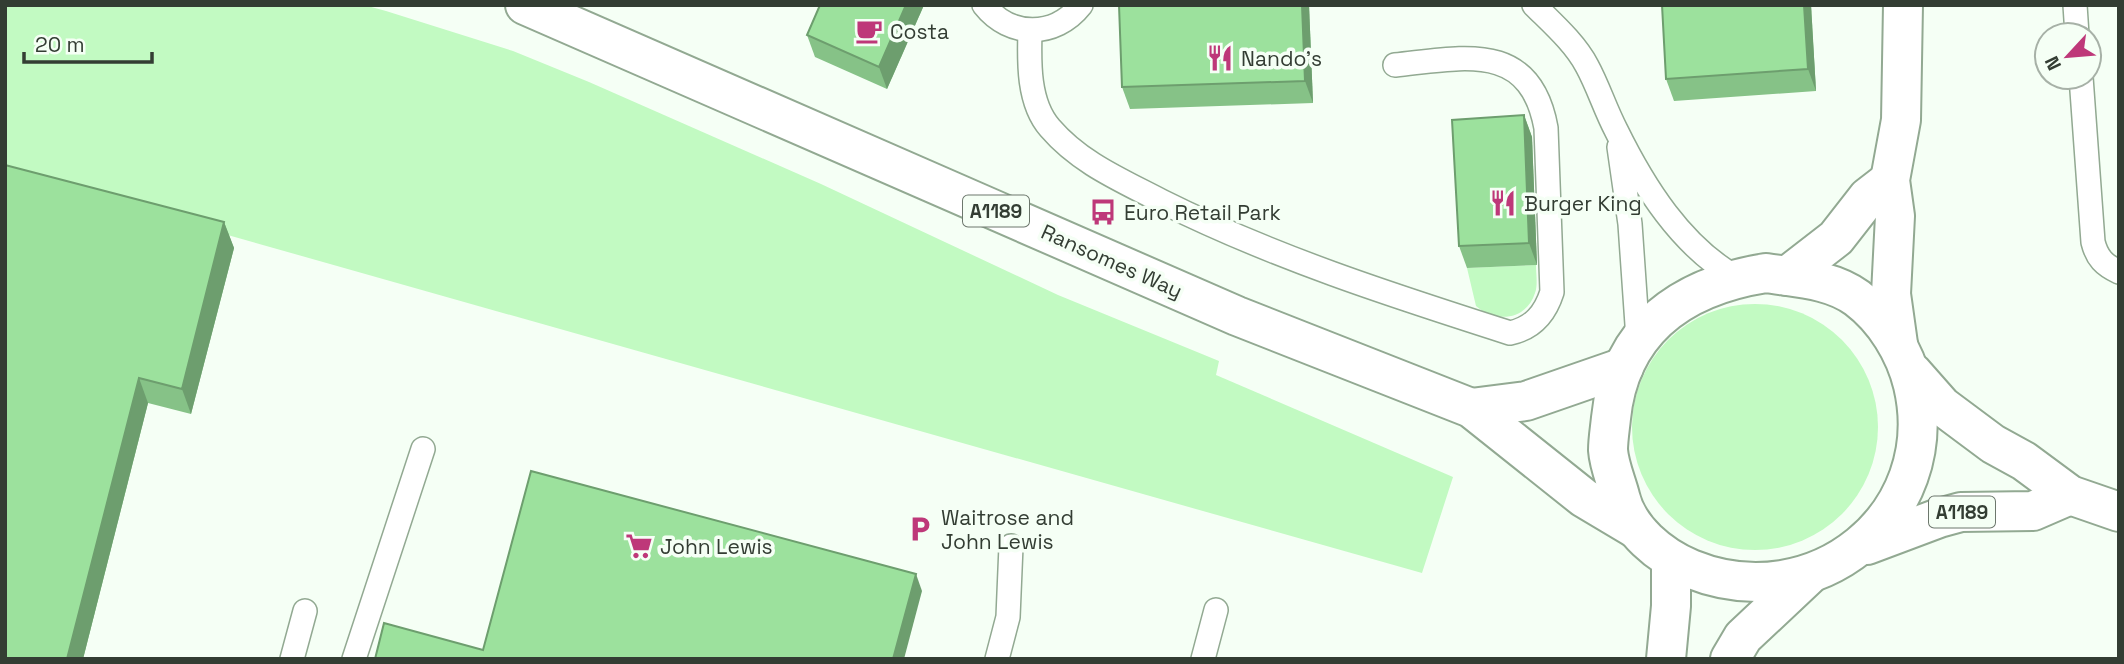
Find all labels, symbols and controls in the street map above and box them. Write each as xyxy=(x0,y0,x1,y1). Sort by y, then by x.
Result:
cafe icon: Costa xyxy=(854,16,884,46)
place label: Costa xyxy=(890,18,949,45)
scale bar xyxy=(24,21,152,65)
north arrow xyxy=(2033,21,2103,91)
text: 20 m xyxy=(35,31,85,58)
restaurant icon: Nando's xyxy=(1205,43,1235,73)
place label: Nando's xyxy=(1241,45,1322,72)
text: N xyxy=(2039,52,2067,74)
restaurant icon: Burger King xyxy=(1488,188,1518,218)
place label: Burger King xyxy=(1524,190,1642,217)
road number: A1189 xyxy=(963,196,1029,226)
bus stop icon: Euro Retail Park xyxy=(1088,197,1118,227)
place label: Euro Retail Park xyxy=(1124,199,1281,226)
street label: Ransomes Way xyxy=(1037,218,1187,304)
road number: A1189 xyxy=(1929,496,1995,527)
place label: Waitrose and John Lewis xyxy=(941,504,1074,555)
parking icon: Waitrose and John Lewis xyxy=(905,514,935,544)
supermarket icon: John Lewis xyxy=(624,531,654,561)
place label: John Lewis xyxy=(660,533,773,560)

